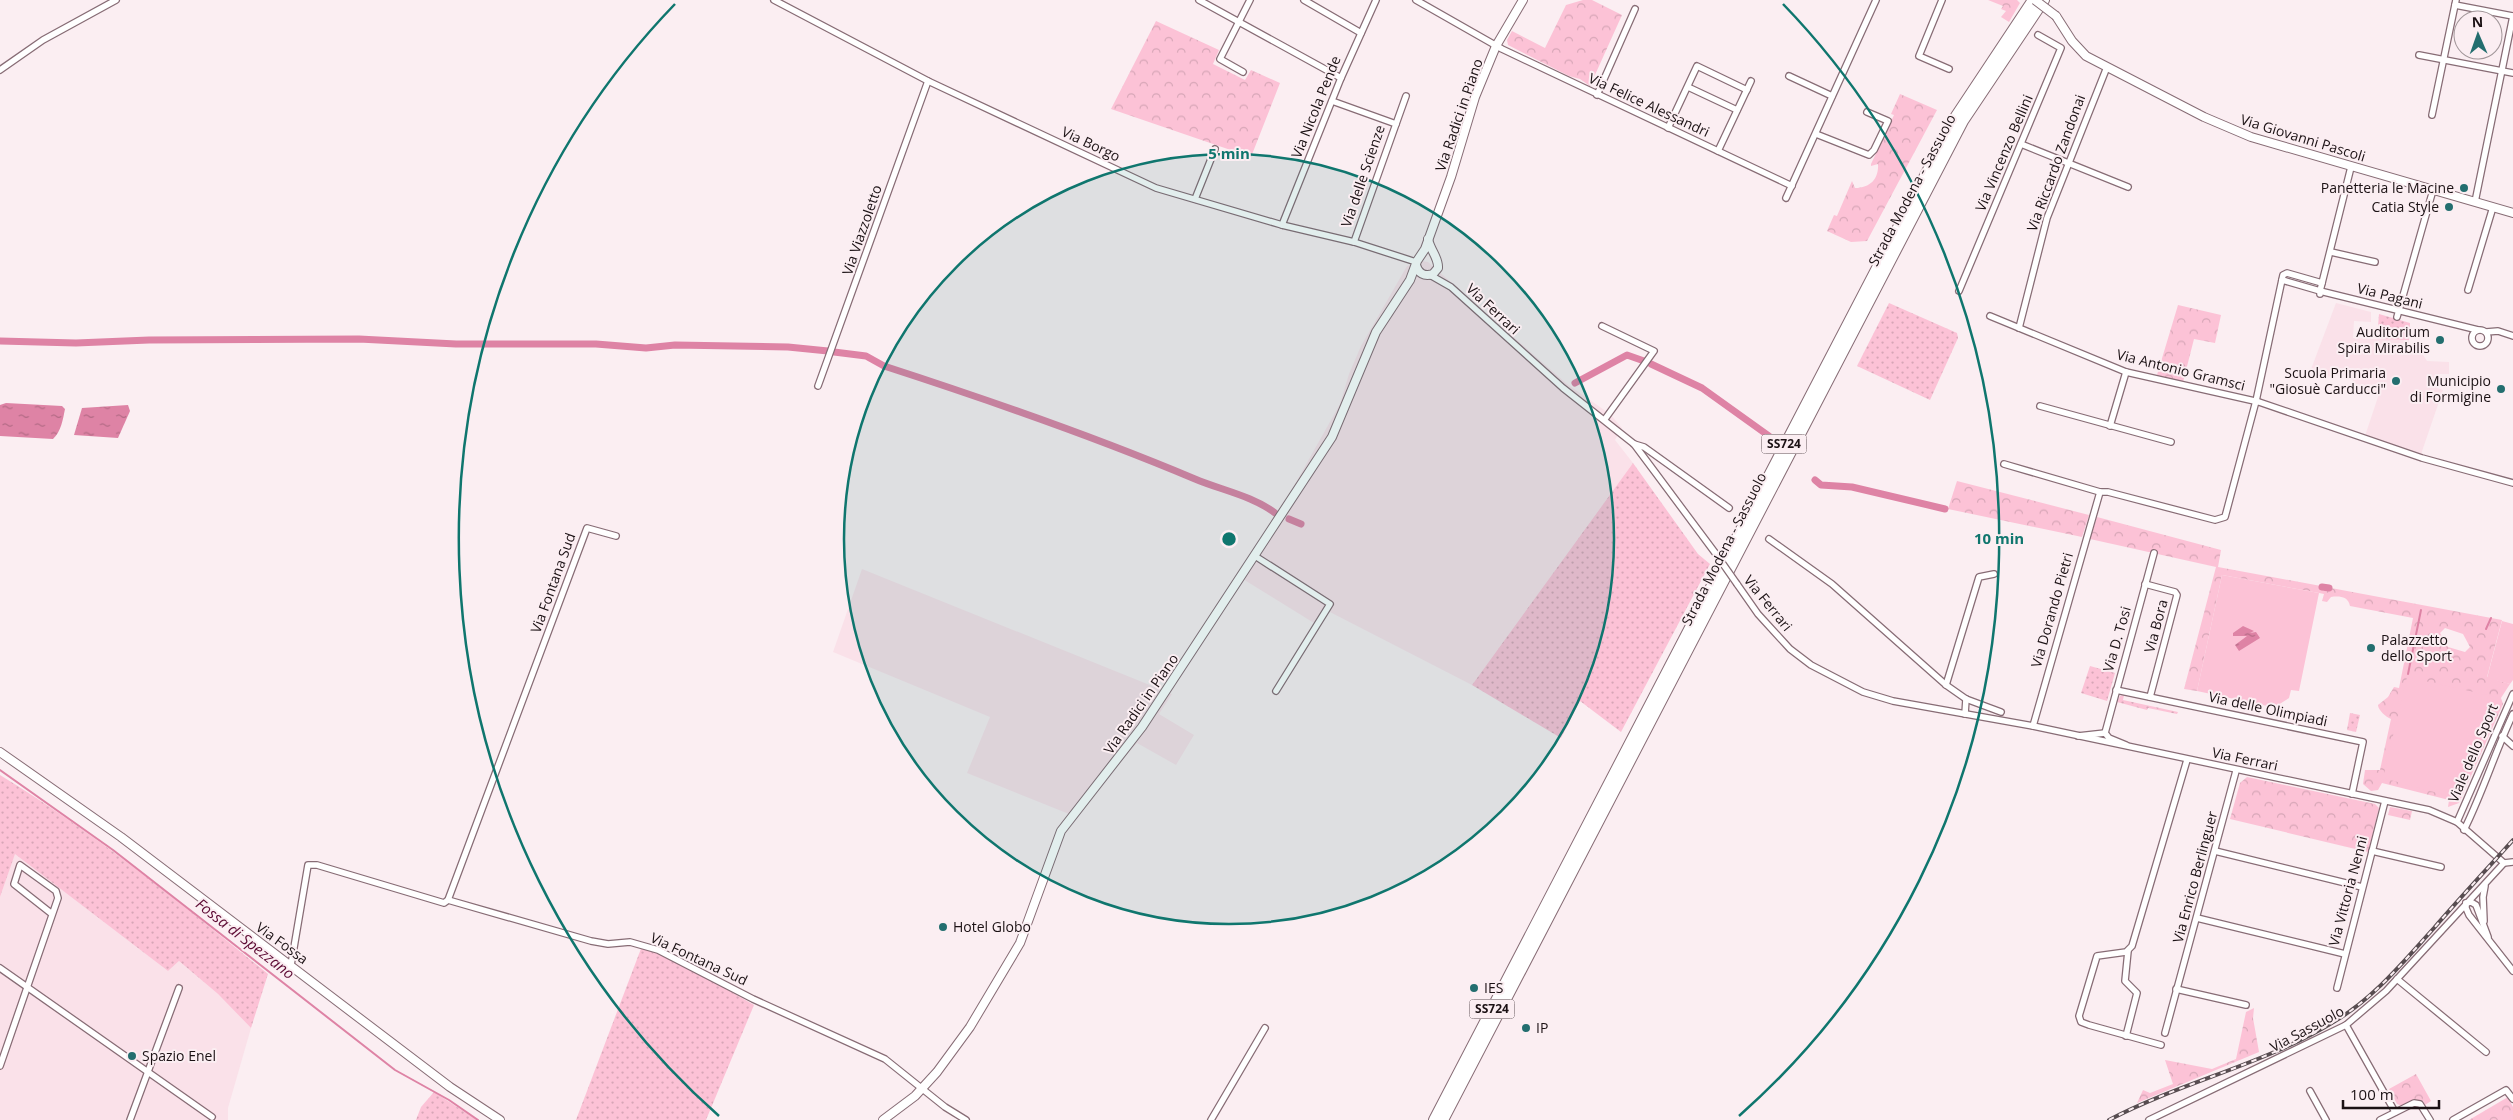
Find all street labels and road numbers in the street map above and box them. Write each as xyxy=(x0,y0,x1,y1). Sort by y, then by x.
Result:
street label: Via Nicola Pende xyxy=(1286,53,1345,161)
street label: Via Radici in Piano xyxy=(1430,56,1487,174)
street label: Via Felice Alessandri xyxy=(1586,68,1713,141)
street label: Via Vincenzo Bellini xyxy=(1970,91,2037,214)
street label: Via Riccardo Zandonai xyxy=(2022,92,2089,234)
street label: Via Giovanni Pascoli xyxy=(2238,109,2368,166)
street label: Strada Modena - Sassuolo xyxy=(1863,110,1960,269)
street label: Via Borgo xyxy=(1059,122,1124,165)
street label: Via delle Scienze xyxy=(1336,122,1389,230)
street label: Via Viazzoletto xyxy=(837,182,886,278)
street label: Via Pagani xyxy=(2355,278,2425,313)
street label: Via Ferrari xyxy=(1462,279,1524,338)
street label: Via Antonio Gramsci xyxy=(2115,344,2247,395)
road number: SS724 xyxy=(1762,434,1806,454)
street label: Strada Modena - Sassuolo xyxy=(1677,469,1770,629)
street label: Via Fontana Sud xyxy=(526,530,579,635)
street label: Via Dorando Pietri xyxy=(2026,550,2077,670)
street label: Via Ferrari xyxy=(1740,571,1797,635)
street label: Via Bora xyxy=(2139,597,2172,655)
street label: Via D. Tosi xyxy=(2098,604,2135,674)
street label: Via Radici in Piano xyxy=(1099,650,1182,758)
street label: Via delle Olimpiadi xyxy=(2207,687,2329,730)
street label: Viale dello Sport xyxy=(2443,700,2502,805)
street label: Via Ferrari xyxy=(2210,742,2280,775)
street label: Via Enrico Berlinguer xyxy=(2168,809,2221,945)
street label: Via Vittoria Nenni xyxy=(2324,834,2371,948)
street label: Via Fossa xyxy=(252,917,312,968)
street label: Via Fontana Sud xyxy=(648,928,751,989)
road number: SS724 xyxy=(1470,1000,1514,1019)
street label: Via Sassuolo xyxy=(2267,1001,2347,1056)

